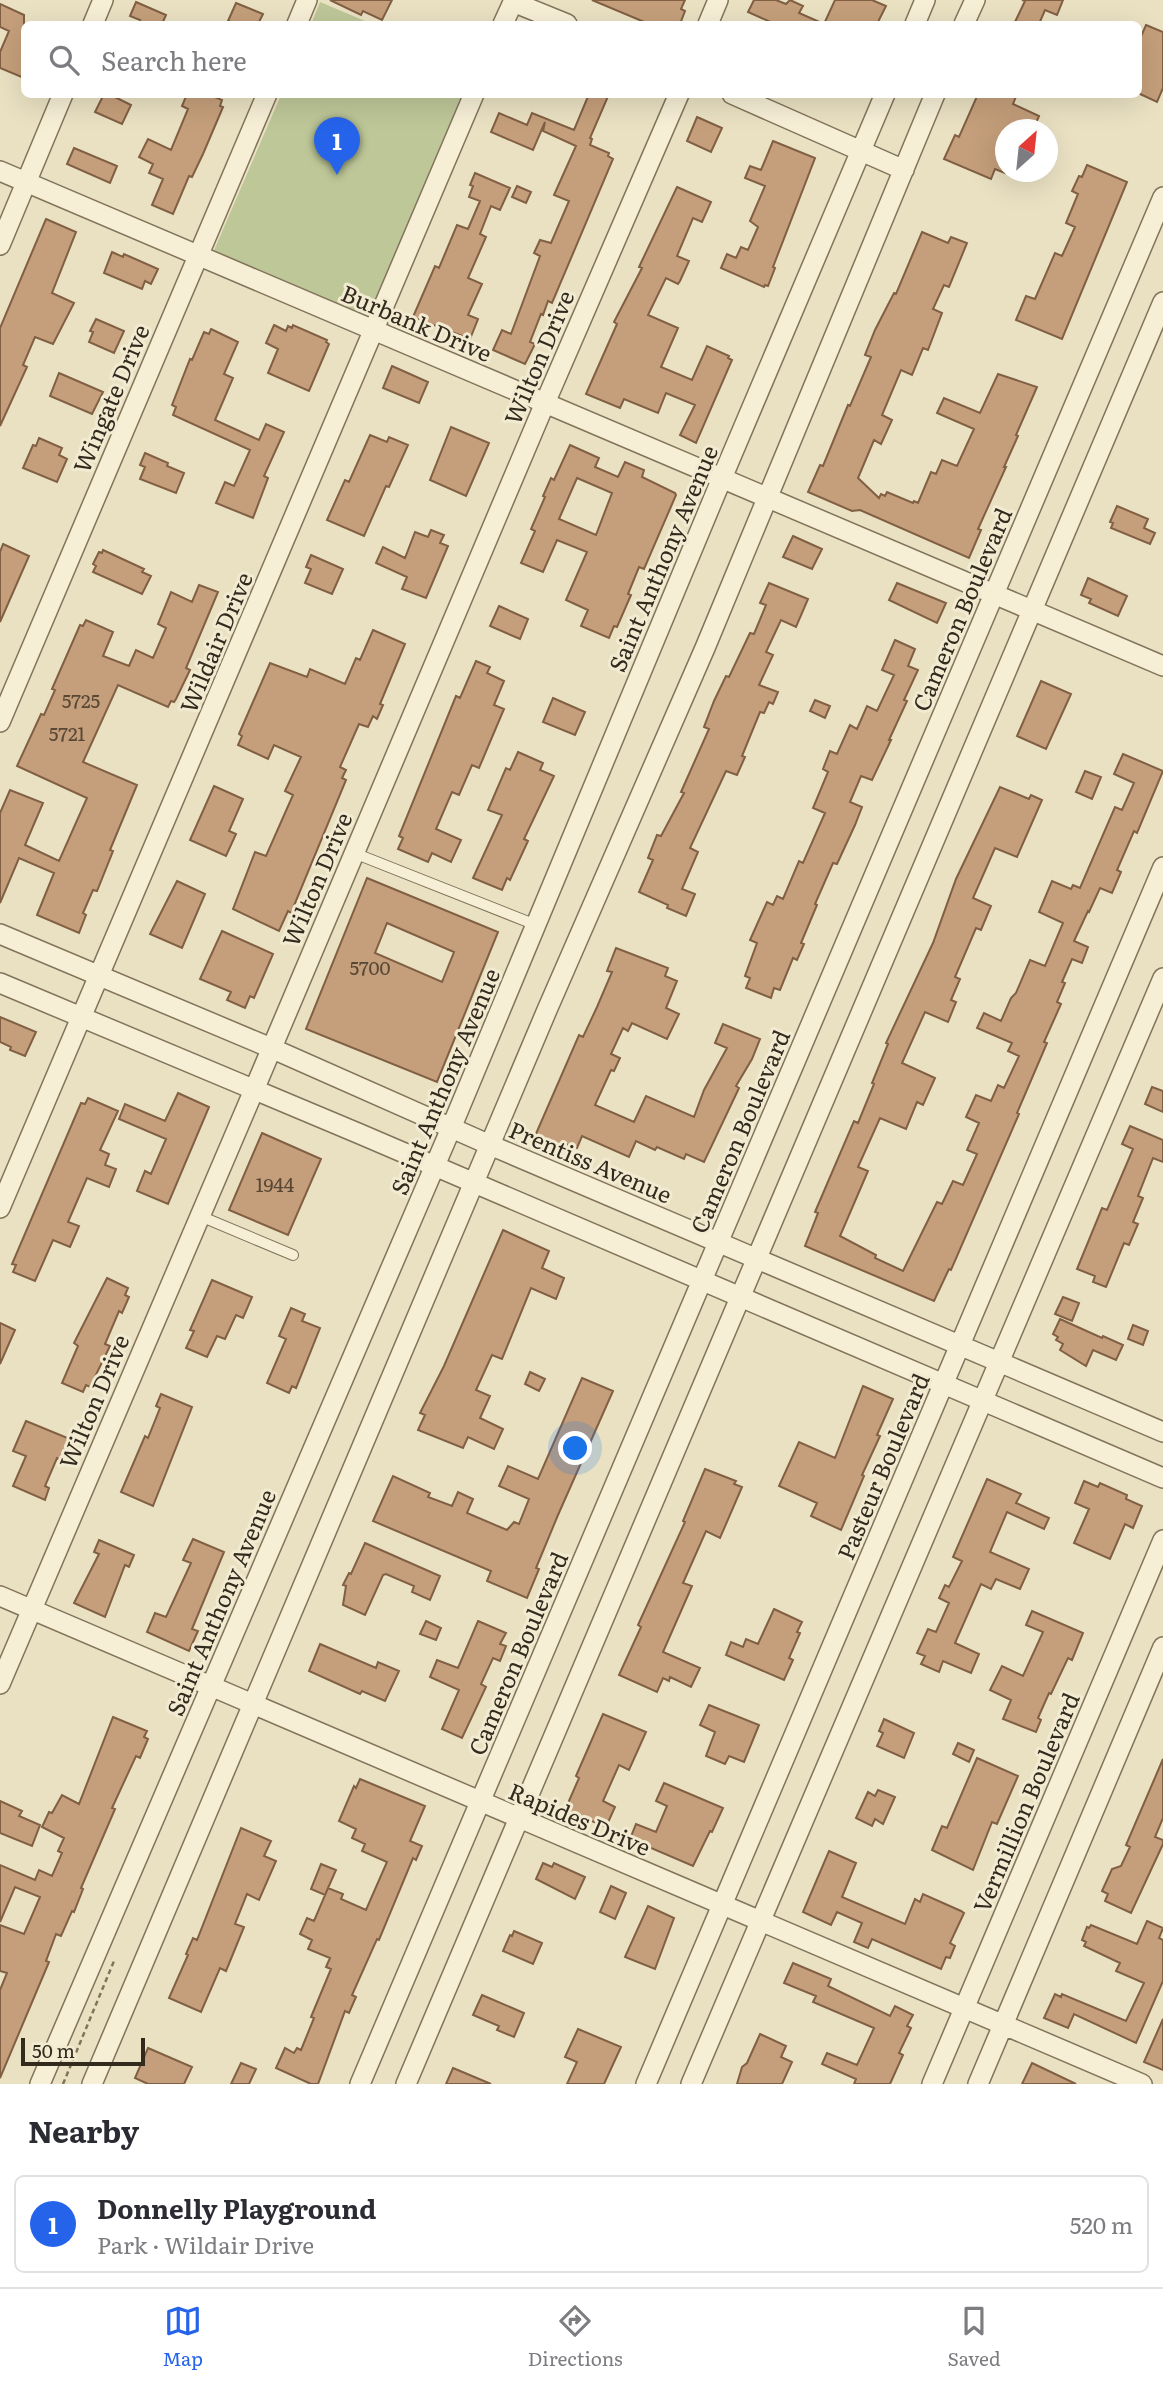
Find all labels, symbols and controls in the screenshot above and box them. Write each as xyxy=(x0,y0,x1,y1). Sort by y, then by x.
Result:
search box xyxy=(21,21,1142,98)
text: Search here xyxy=(101,40,247,79)
icon: search xyxy=(45,41,83,79)
pin: 1 xyxy=(314,117,360,175)
north arrow xyxy=(995,119,1058,182)
street label: Burbank Drive xyxy=(336,275,498,369)
street label: Wilton Drive xyxy=(495,285,582,429)
street label: Wingate Drive xyxy=(63,319,157,477)
street label: Saint Anthony Avenue xyxy=(599,439,725,677)
street label: Cameron Boulevard xyxy=(903,502,1019,716)
street label: Wildair Drive xyxy=(170,566,260,718)
house number: 5725 xyxy=(62,686,101,714)
house number: 5721 xyxy=(49,719,86,747)
street label: Wilton Drive xyxy=(273,807,360,951)
house number: 5700 xyxy=(349,953,391,981)
street label: Saint Anthony Avenue xyxy=(381,962,507,1200)
street label: Cameron Boulevard xyxy=(681,1024,797,1238)
street label: Prentiss Avenue xyxy=(504,1111,678,1211)
house number: 1944 xyxy=(256,1170,295,1198)
street label: Wilton Drive xyxy=(50,1329,137,1473)
street label: Pasteur Boulevard xyxy=(827,1367,937,1565)
your location xyxy=(558,1431,592,1465)
street label: Saint Anthony Avenue xyxy=(157,1483,283,1721)
street label: Cameron Boulevard xyxy=(459,1546,575,1760)
street label: Vermillion Boulevard xyxy=(963,1687,1087,1917)
street label: Rapides Drive xyxy=(504,1773,656,1863)
scale bar xyxy=(21,2035,145,2067)
text: 50 m xyxy=(32,2036,75,2064)
text: Nearby xyxy=(28,2108,139,2152)
text: Donnelly Playground xyxy=(97,2188,376,2227)
text: 1 xyxy=(48,2207,58,2241)
text: 520 m xyxy=(1070,2207,1133,2241)
text: Park · Wildair Drive xyxy=(97,2227,314,2261)
tab: Map xyxy=(162,2302,203,2372)
tab: Directions xyxy=(528,2302,623,2372)
tab: Saved xyxy=(948,2302,1001,2372)

